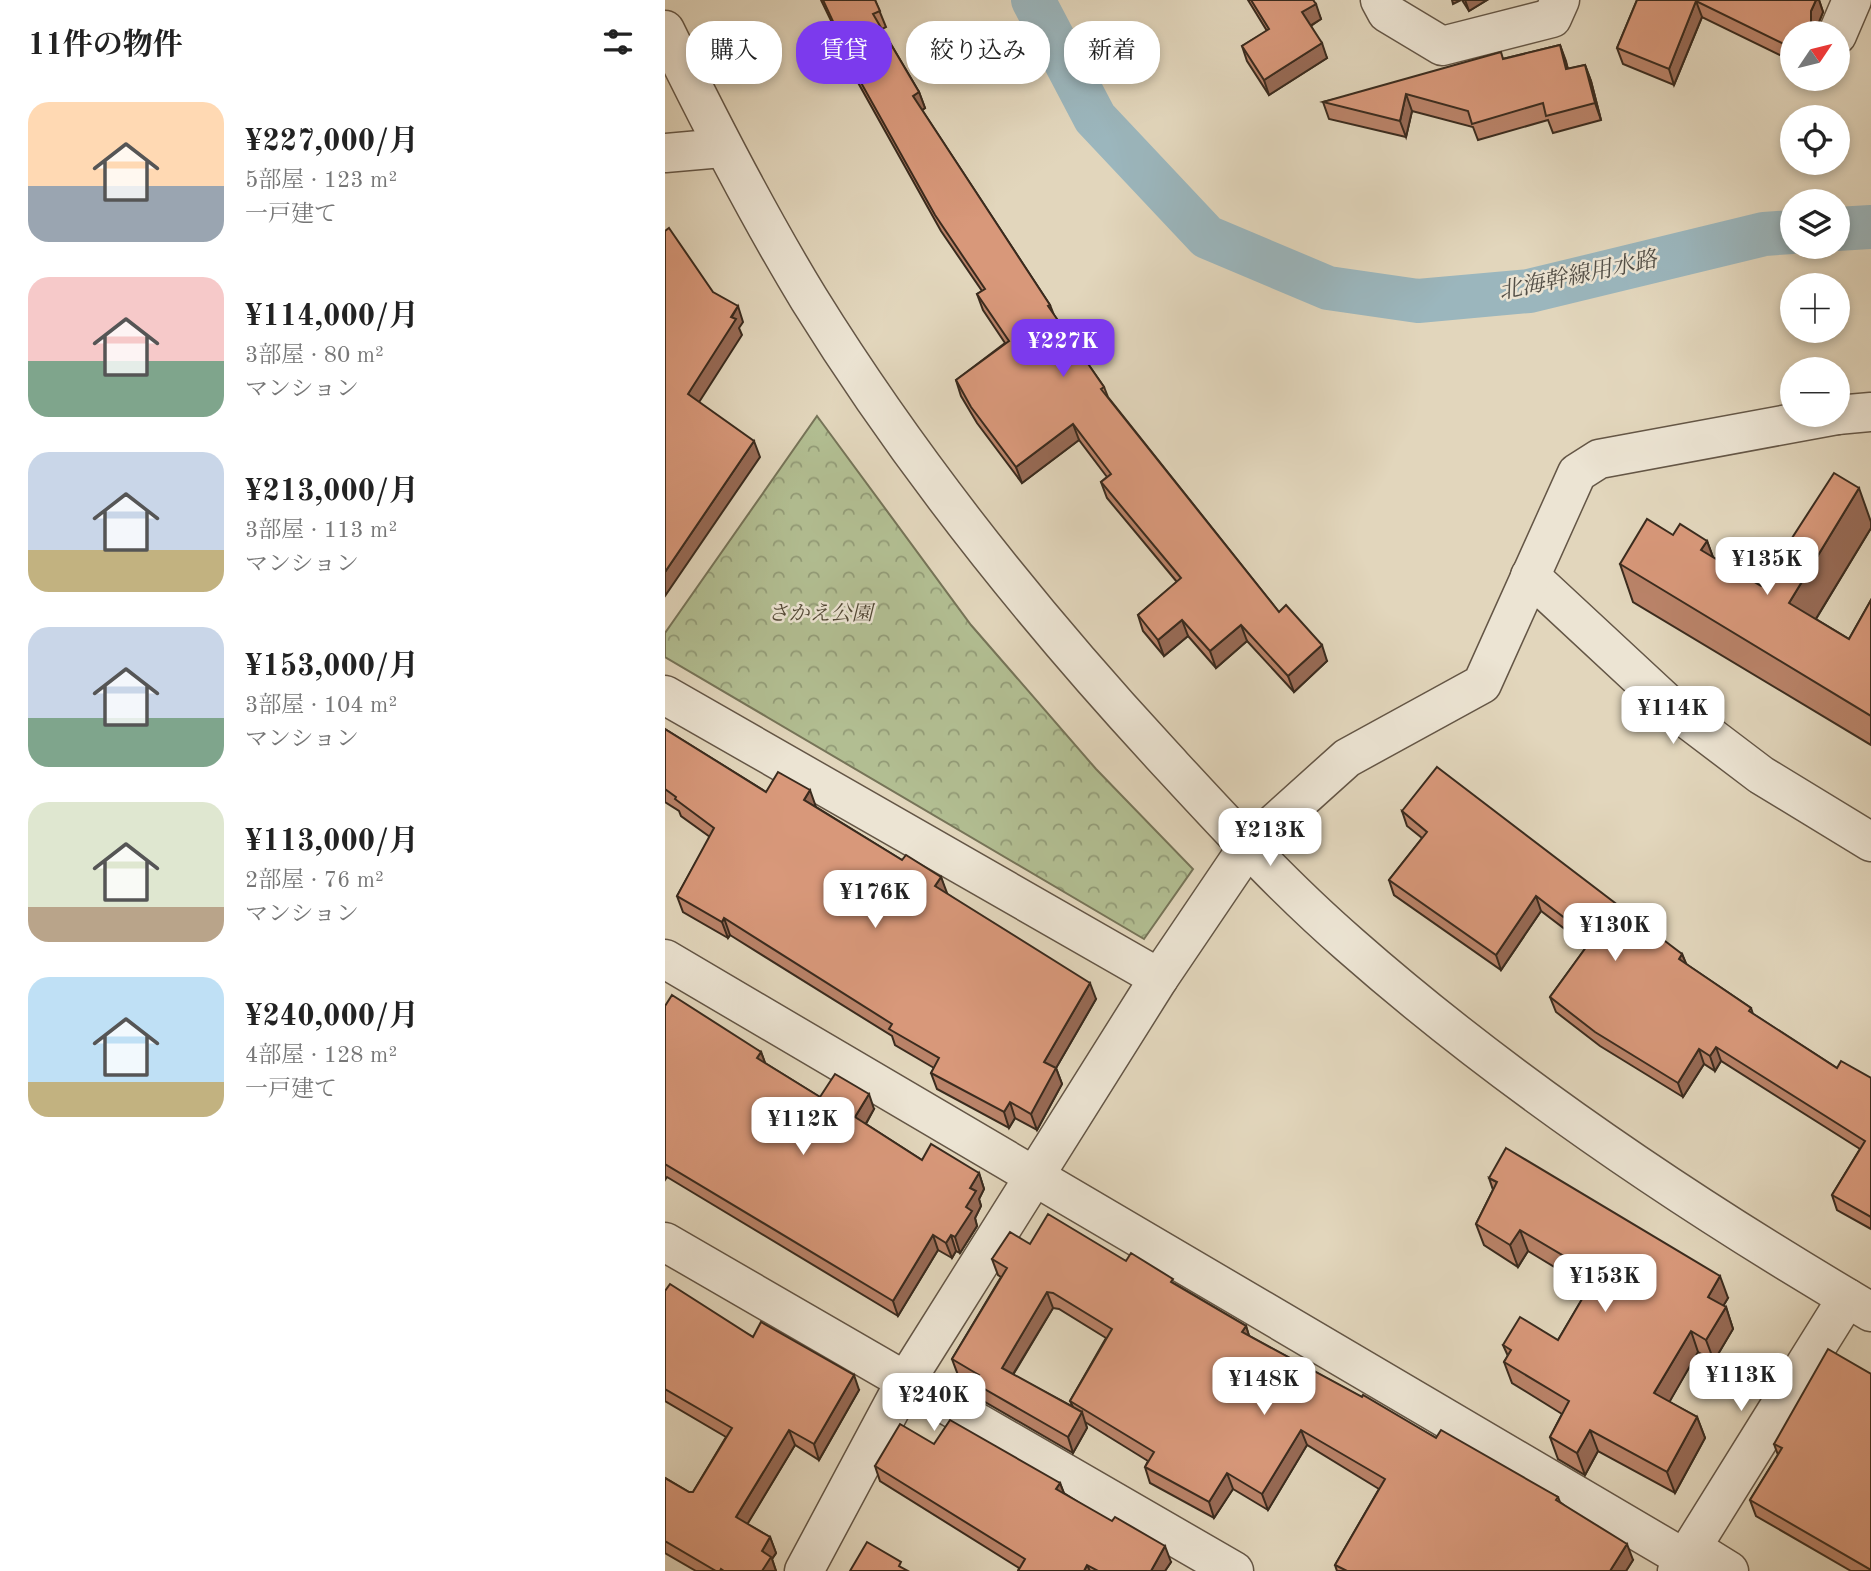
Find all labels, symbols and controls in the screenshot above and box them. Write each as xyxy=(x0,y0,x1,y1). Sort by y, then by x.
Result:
chip: 購入 xyxy=(686,21,782,84)
chip: 賃貸 xyxy=(796,21,892,84)
chip: 絞り込み xyxy=(906,21,1050,84)
chip: 新着 xyxy=(1064,21,1160,84)
north arrow xyxy=(1780,21,1850,91)
map controls xyxy=(1780,21,1850,427)
icon: filters xyxy=(599,23,637,61)
text: 11件の物件 xyxy=(28,31,183,61)
button: locate xyxy=(1780,105,1850,175)
text: ¥227,000/月 xyxy=(245,127,419,157)
icon: home xyxy=(84,130,168,214)
text: 5部屋 · 123 m² xyxy=(245,169,397,192)
button: layers xyxy=(1780,189,1850,259)
text: 一戸建て xyxy=(245,203,337,226)
water label: 北海幹線用水路 xyxy=(1496,246,1661,304)
button: + xyxy=(1780,273,1850,343)
text: ¥114,000/月 xyxy=(245,302,419,332)
icon: home xyxy=(84,305,168,389)
pin: ¥227K xyxy=(1014,320,1112,379)
text: ¥227K xyxy=(1027,330,1099,353)
text: 3部屋 · 80 m² xyxy=(245,344,384,367)
button: − xyxy=(1780,357,1850,427)
text: マンション xyxy=(245,378,359,401)
text: ¥213,000/月 xyxy=(245,477,419,507)
icon: home xyxy=(84,480,168,564)
text: 3部屋 · 113 m² xyxy=(245,519,397,542)
pin: ¥135K xyxy=(1718,538,1816,597)
text: ¥135K xyxy=(1731,548,1803,571)
text: マンション xyxy=(245,553,359,576)
park label: さかえ公園 xyxy=(768,602,875,625)
text: ¥153,000/月 xyxy=(245,652,419,682)
icon: home xyxy=(84,655,168,739)
pin: ¥114K xyxy=(1624,686,1722,746)
text: 3部屋 · 104 m² xyxy=(245,694,397,717)
text: ¥114K xyxy=(1637,697,1709,720)
text: マンション xyxy=(245,728,359,751)
pin: ¥213K xyxy=(1221,808,1319,868)
text: ¥213K xyxy=(1234,819,1306,842)
text: ¥113,000/月 xyxy=(245,827,419,857)
icon: home xyxy=(84,830,168,914)
text: 2部屋 · 76 m² xyxy=(245,869,384,892)
pin: ¥176K xyxy=(826,870,924,930)
text: ¥176K xyxy=(839,881,911,904)
text: マンション xyxy=(245,903,359,926)
pin: ¥130K xyxy=(1566,904,1664,963)
text: ¥130K xyxy=(1579,914,1651,937)
text: ¥240,000/月 xyxy=(245,1002,419,1032)
icon: home xyxy=(84,1005,168,1089)
text: 4部屋 · 128 m² xyxy=(245,1044,397,1067)
text: 一戸建て xyxy=(245,1078,337,1101)
pin: ¥112K xyxy=(754,1098,852,1157)
text: ¥112K xyxy=(767,1108,839,1131)
pin: ¥153K xyxy=(1556,1254,1654,1314)
text: ¥153K xyxy=(1569,1265,1641,1288)
pin: ¥113K xyxy=(1692,1354,1790,1413)
pin: ¥148K xyxy=(1215,1358,1313,1417)
text: ¥113K xyxy=(1705,1364,1777,1387)
text: ¥148K xyxy=(1228,1368,1300,1391)
pin: ¥240K xyxy=(885,1374,983,1433)
text: ¥240K xyxy=(898,1384,970,1407)

